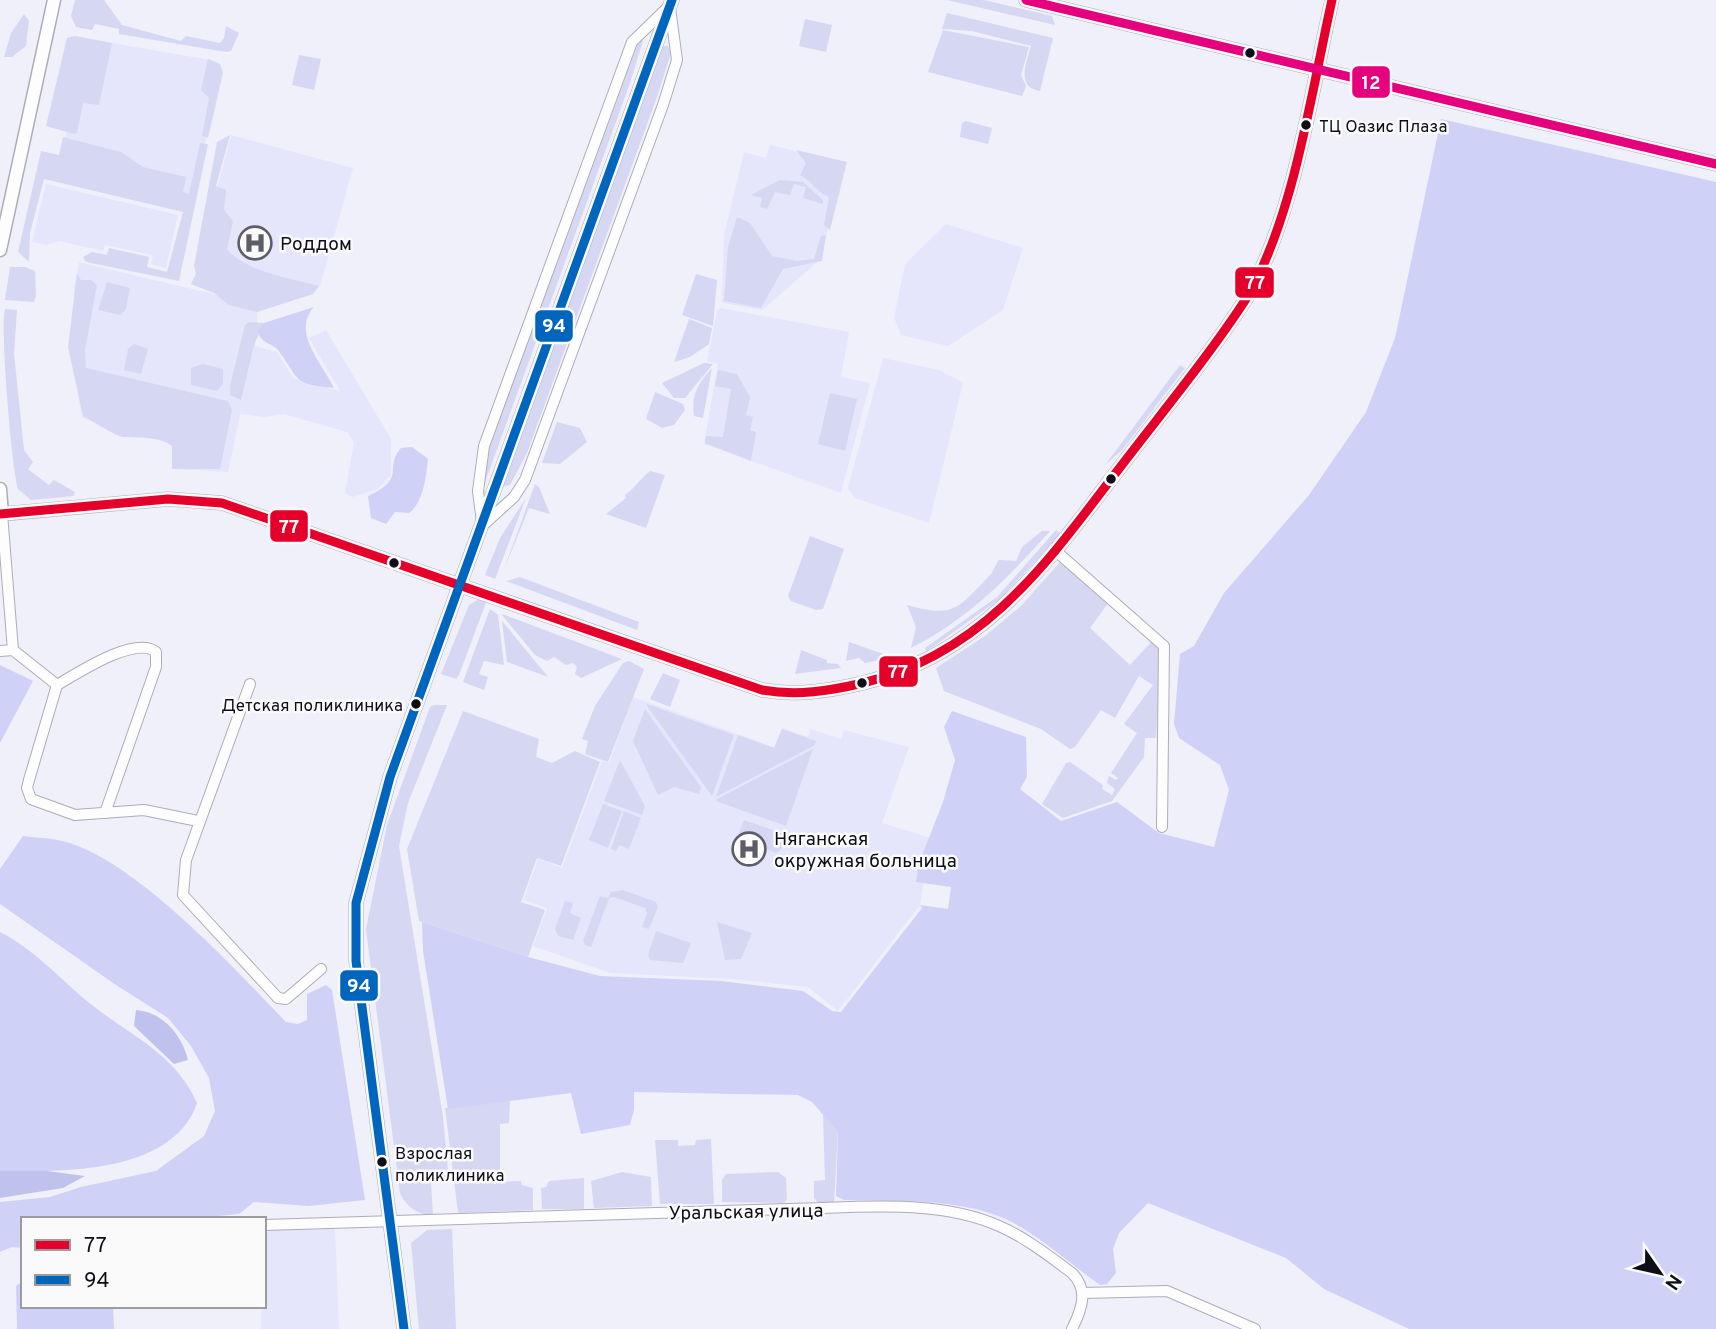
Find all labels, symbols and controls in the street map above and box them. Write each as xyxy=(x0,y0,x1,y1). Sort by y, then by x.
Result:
unlabelled marker xyxy=(1243,46,1257,60)
line badge: 12 xyxy=(1351,65,1391,99)
text: 12 xyxy=(1361,72,1381,96)
place label: ТЦ Оазис Плаза xyxy=(1319,117,1447,139)
marker: ТЦ Оазис Плаза xyxy=(1299,118,1313,132)
hospital icon: Роддом xyxy=(236,224,274,262)
place label: Роддом xyxy=(280,233,352,257)
line badge: 77 xyxy=(1234,266,1275,299)
text: 77 xyxy=(1245,272,1265,296)
line badge: 94 xyxy=(534,309,574,343)
text: 94 xyxy=(542,315,566,339)
unlabelled marker xyxy=(1104,472,1118,486)
line badge: 77 xyxy=(269,509,309,543)
text: 77 xyxy=(279,516,299,540)
unlabelled marker xyxy=(387,556,401,570)
line badge: 77 xyxy=(878,655,919,688)
text: 77 xyxy=(888,661,908,685)
unlabelled marker xyxy=(855,676,869,690)
place label: Детская поликлиника xyxy=(221,696,403,718)
marker: Детская поликлиника xyxy=(409,697,423,711)
place label: Няганская окружная больница xyxy=(774,828,957,874)
hospital icon: Няганская окружная больница xyxy=(730,830,768,868)
line badge: 94 xyxy=(339,969,379,1002)
text: 94 xyxy=(347,975,371,999)
place label: Взрослая поликлиника xyxy=(395,1144,504,1188)
marker: Взрослая поликлиника xyxy=(375,1155,389,1169)
street label: Уральская улица xyxy=(668,1200,824,1226)
legend xyxy=(21,1217,266,1308)
text: 77 xyxy=(84,1233,107,1260)
north arrow xyxy=(1625,1238,1695,1308)
text: 94 xyxy=(84,1268,110,1295)
text: N xyxy=(1659,1269,1686,1294)

